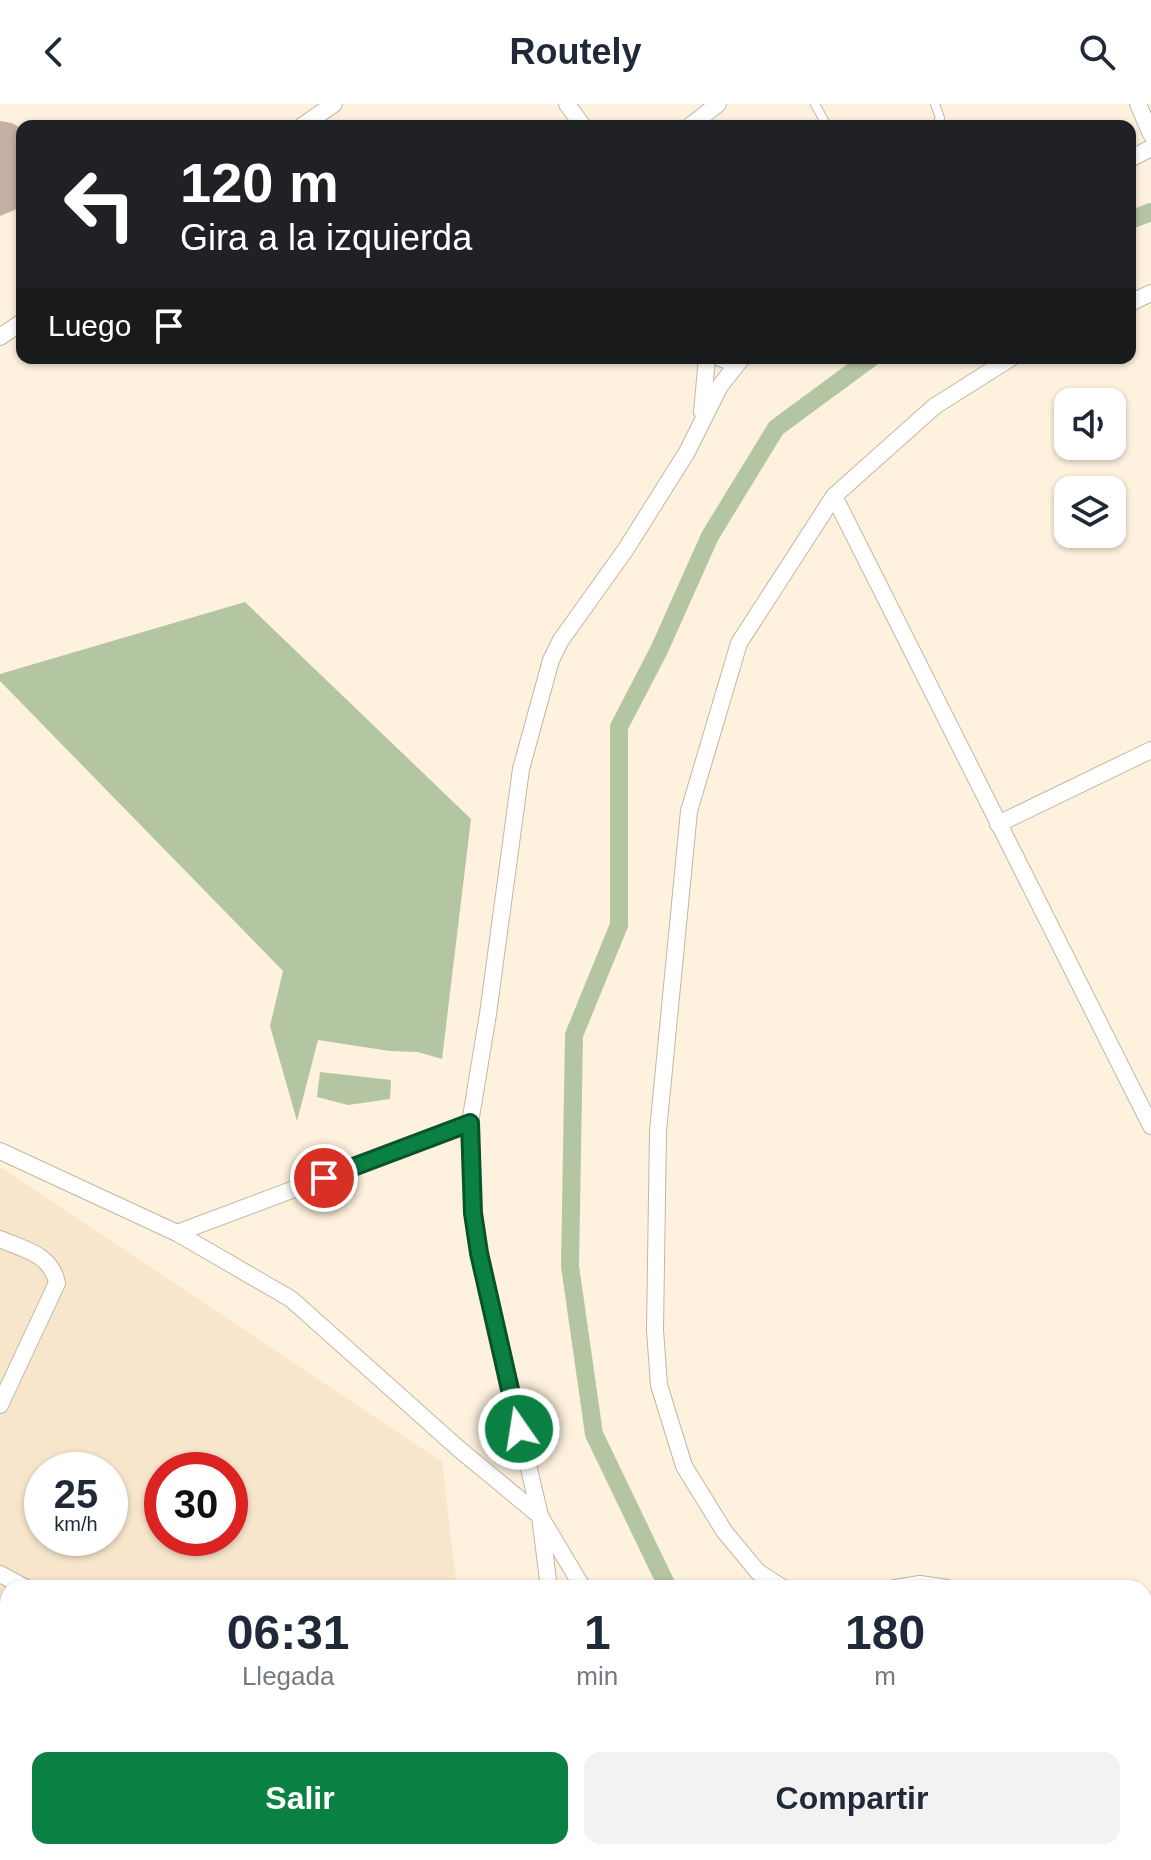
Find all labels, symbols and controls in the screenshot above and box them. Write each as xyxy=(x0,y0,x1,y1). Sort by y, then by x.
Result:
icon: back xyxy=(32,30,76,74)
icon: search xyxy=(1075,30,1119,74)
text: Routely xyxy=(509,31,642,72)
text: 120 m xyxy=(180,151,339,214)
icon: left xyxy=(48,152,152,256)
text: Gira a la izquierda xyxy=(180,217,472,258)
icon: arrive xyxy=(147,304,191,348)
text: Luego xyxy=(48,309,131,342)
map controls xyxy=(1054,388,1126,548)
button: sound xyxy=(1054,388,1126,460)
button: layers xyxy=(1054,476,1126,548)
pin xyxy=(290,1144,358,1212)
icon: arrive xyxy=(302,1156,346,1200)
position arrow xyxy=(477,1387,561,1471)
speed limit sign: 30 xyxy=(144,1452,248,1556)
text: 25 xyxy=(54,1472,98,1516)
text: km/h xyxy=(54,1513,98,1535)
text: 06:31 xyxy=(227,1606,350,1659)
text: 1 xyxy=(584,1606,611,1659)
text: 180 xyxy=(845,1606,925,1659)
text: Llegada xyxy=(242,1661,334,1691)
text: min xyxy=(576,1661,618,1691)
text: m xyxy=(874,1661,896,1691)
button: Salir xyxy=(32,1752,568,1844)
button: Compartir xyxy=(584,1752,1120,1844)

